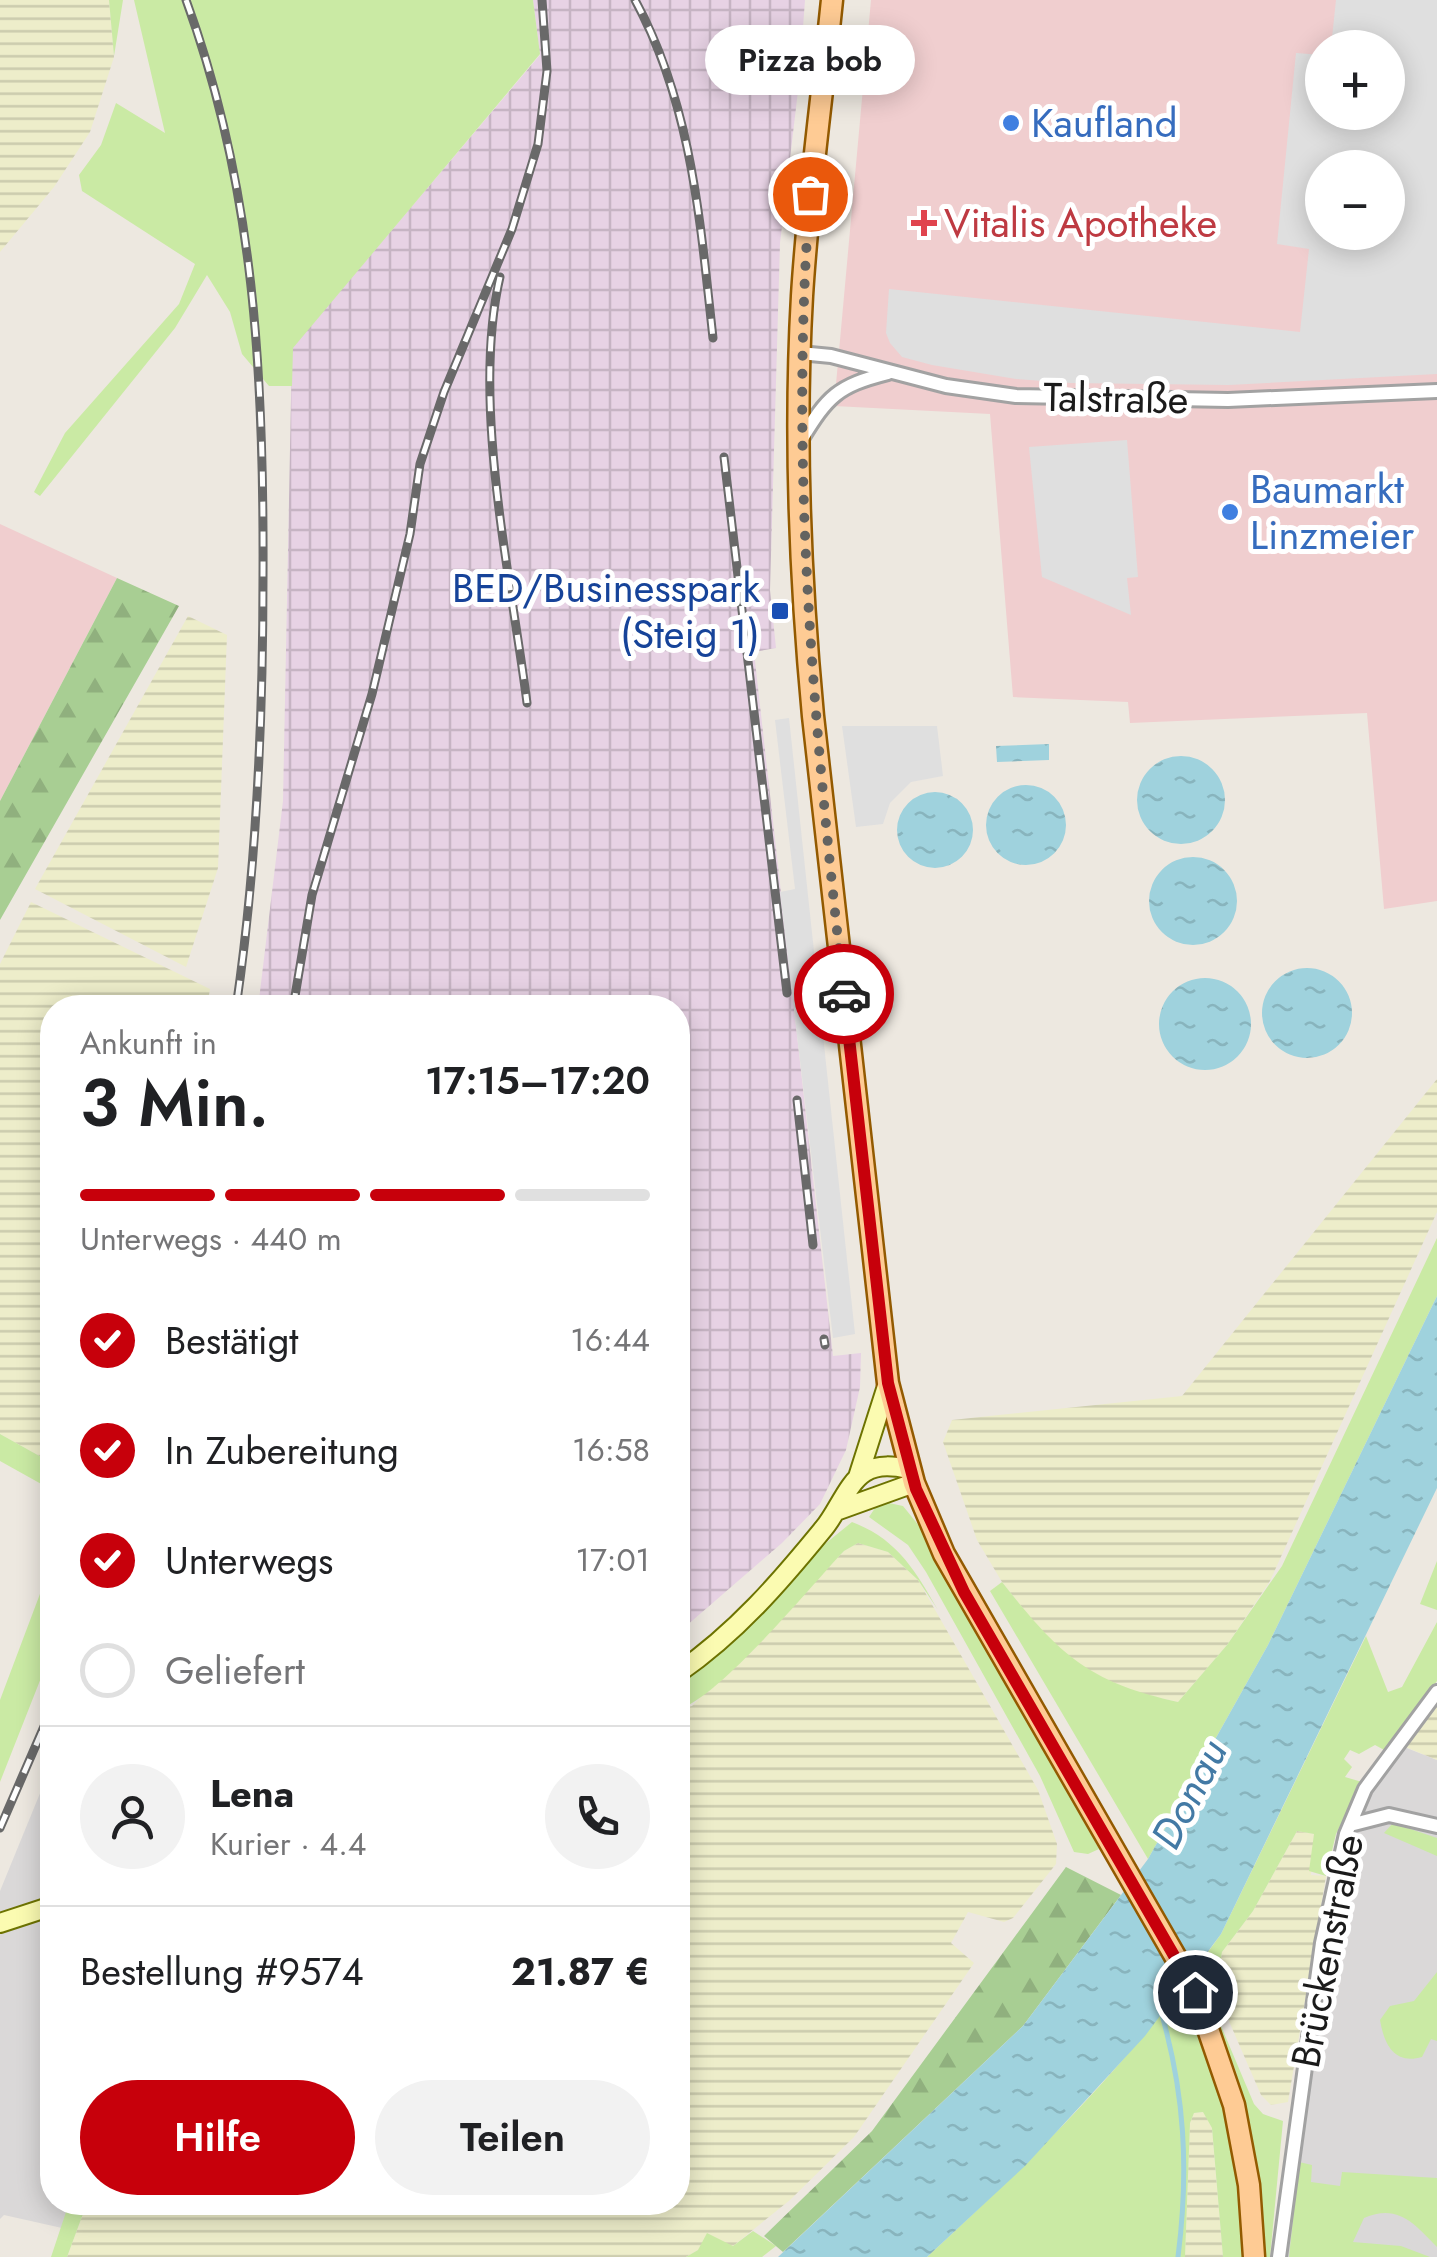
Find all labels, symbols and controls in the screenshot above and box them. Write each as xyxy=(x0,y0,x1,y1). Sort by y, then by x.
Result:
callout: Pizza bob xyxy=(705,24,915,94)
map controls xyxy=(1305,30,1405,250)
button: + xyxy=(1305,30,1405,130)
text: Pizza bob xyxy=(738,37,882,83)
place label: Kaufland xyxy=(1031,94,1178,152)
marker: Kaufland xyxy=(1000,112,1022,134)
button: − xyxy=(1305,150,1405,250)
pin xyxy=(768,152,853,237)
icon: bag xyxy=(783,167,838,222)
place label: Vitalis Apotheke xyxy=(944,194,1217,252)
marker: Vitalis Apotheke xyxy=(913,212,935,234)
street label: Talstraße xyxy=(1043,368,1189,428)
place label: Baumarkt Linzmeier xyxy=(1250,460,1415,564)
marker: Baumarkt Linzmeier xyxy=(1219,501,1241,523)
place label: BED/Businesspark (Steig 1) xyxy=(452,559,760,663)
marker: BED/Businesspark (Steig 1) xyxy=(769,600,791,622)
courier xyxy=(794,944,894,1044)
icon: car xyxy=(817,967,872,1022)
text: Ankunft in xyxy=(80,1020,217,1066)
text: 17:15–17:20 xyxy=(425,1053,650,1108)
text: 3 Min. xyxy=(80,1056,269,1150)
text: Unterwegs · 440 m xyxy=(80,1216,342,1262)
icon: check xyxy=(80,1313,135,1368)
text: Bestätigt xyxy=(165,1313,298,1368)
text: 16:44 xyxy=(570,1317,650,1363)
icon: check xyxy=(80,1423,135,1478)
text: In Zubereitung xyxy=(165,1423,399,1478)
text: 16:58 xyxy=(572,1427,650,1473)
icon: check xyxy=(80,1533,135,1588)
text: Unterwegs xyxy=(165,1533,333,1588)
text: 17:01 xyxy=(576,1537,650,1583)
text: Geliefert xyxy=(165,1643,305,1698)
water label: Donau xyxy=(1135,1728,1243,1860)
button: person xyxy=(80,1764,185,1869)
button: phone xyxy=(545,1764,650,1869)
text: Lena xyxy=(210,1766,294,1821)
text: Kurier · 4.4 xyxy=(210,1821,366,1867)
street label: Brückenstraße xyxy=(1276,1829,1378,2073)
text: Bestellung #9574 xyxy=(80,1944,364,1999)
text: 21.87 € xyxy=(511,1944,650,1999)
pin xyxy=(1153,1950,1238,2035)
icon: home xyxy=(1168,1965,1223,2020)
button: Hilfe xyxy=(80,2080,355,2195)
button: Teilen xyxy=(375,2080,650,2195)

